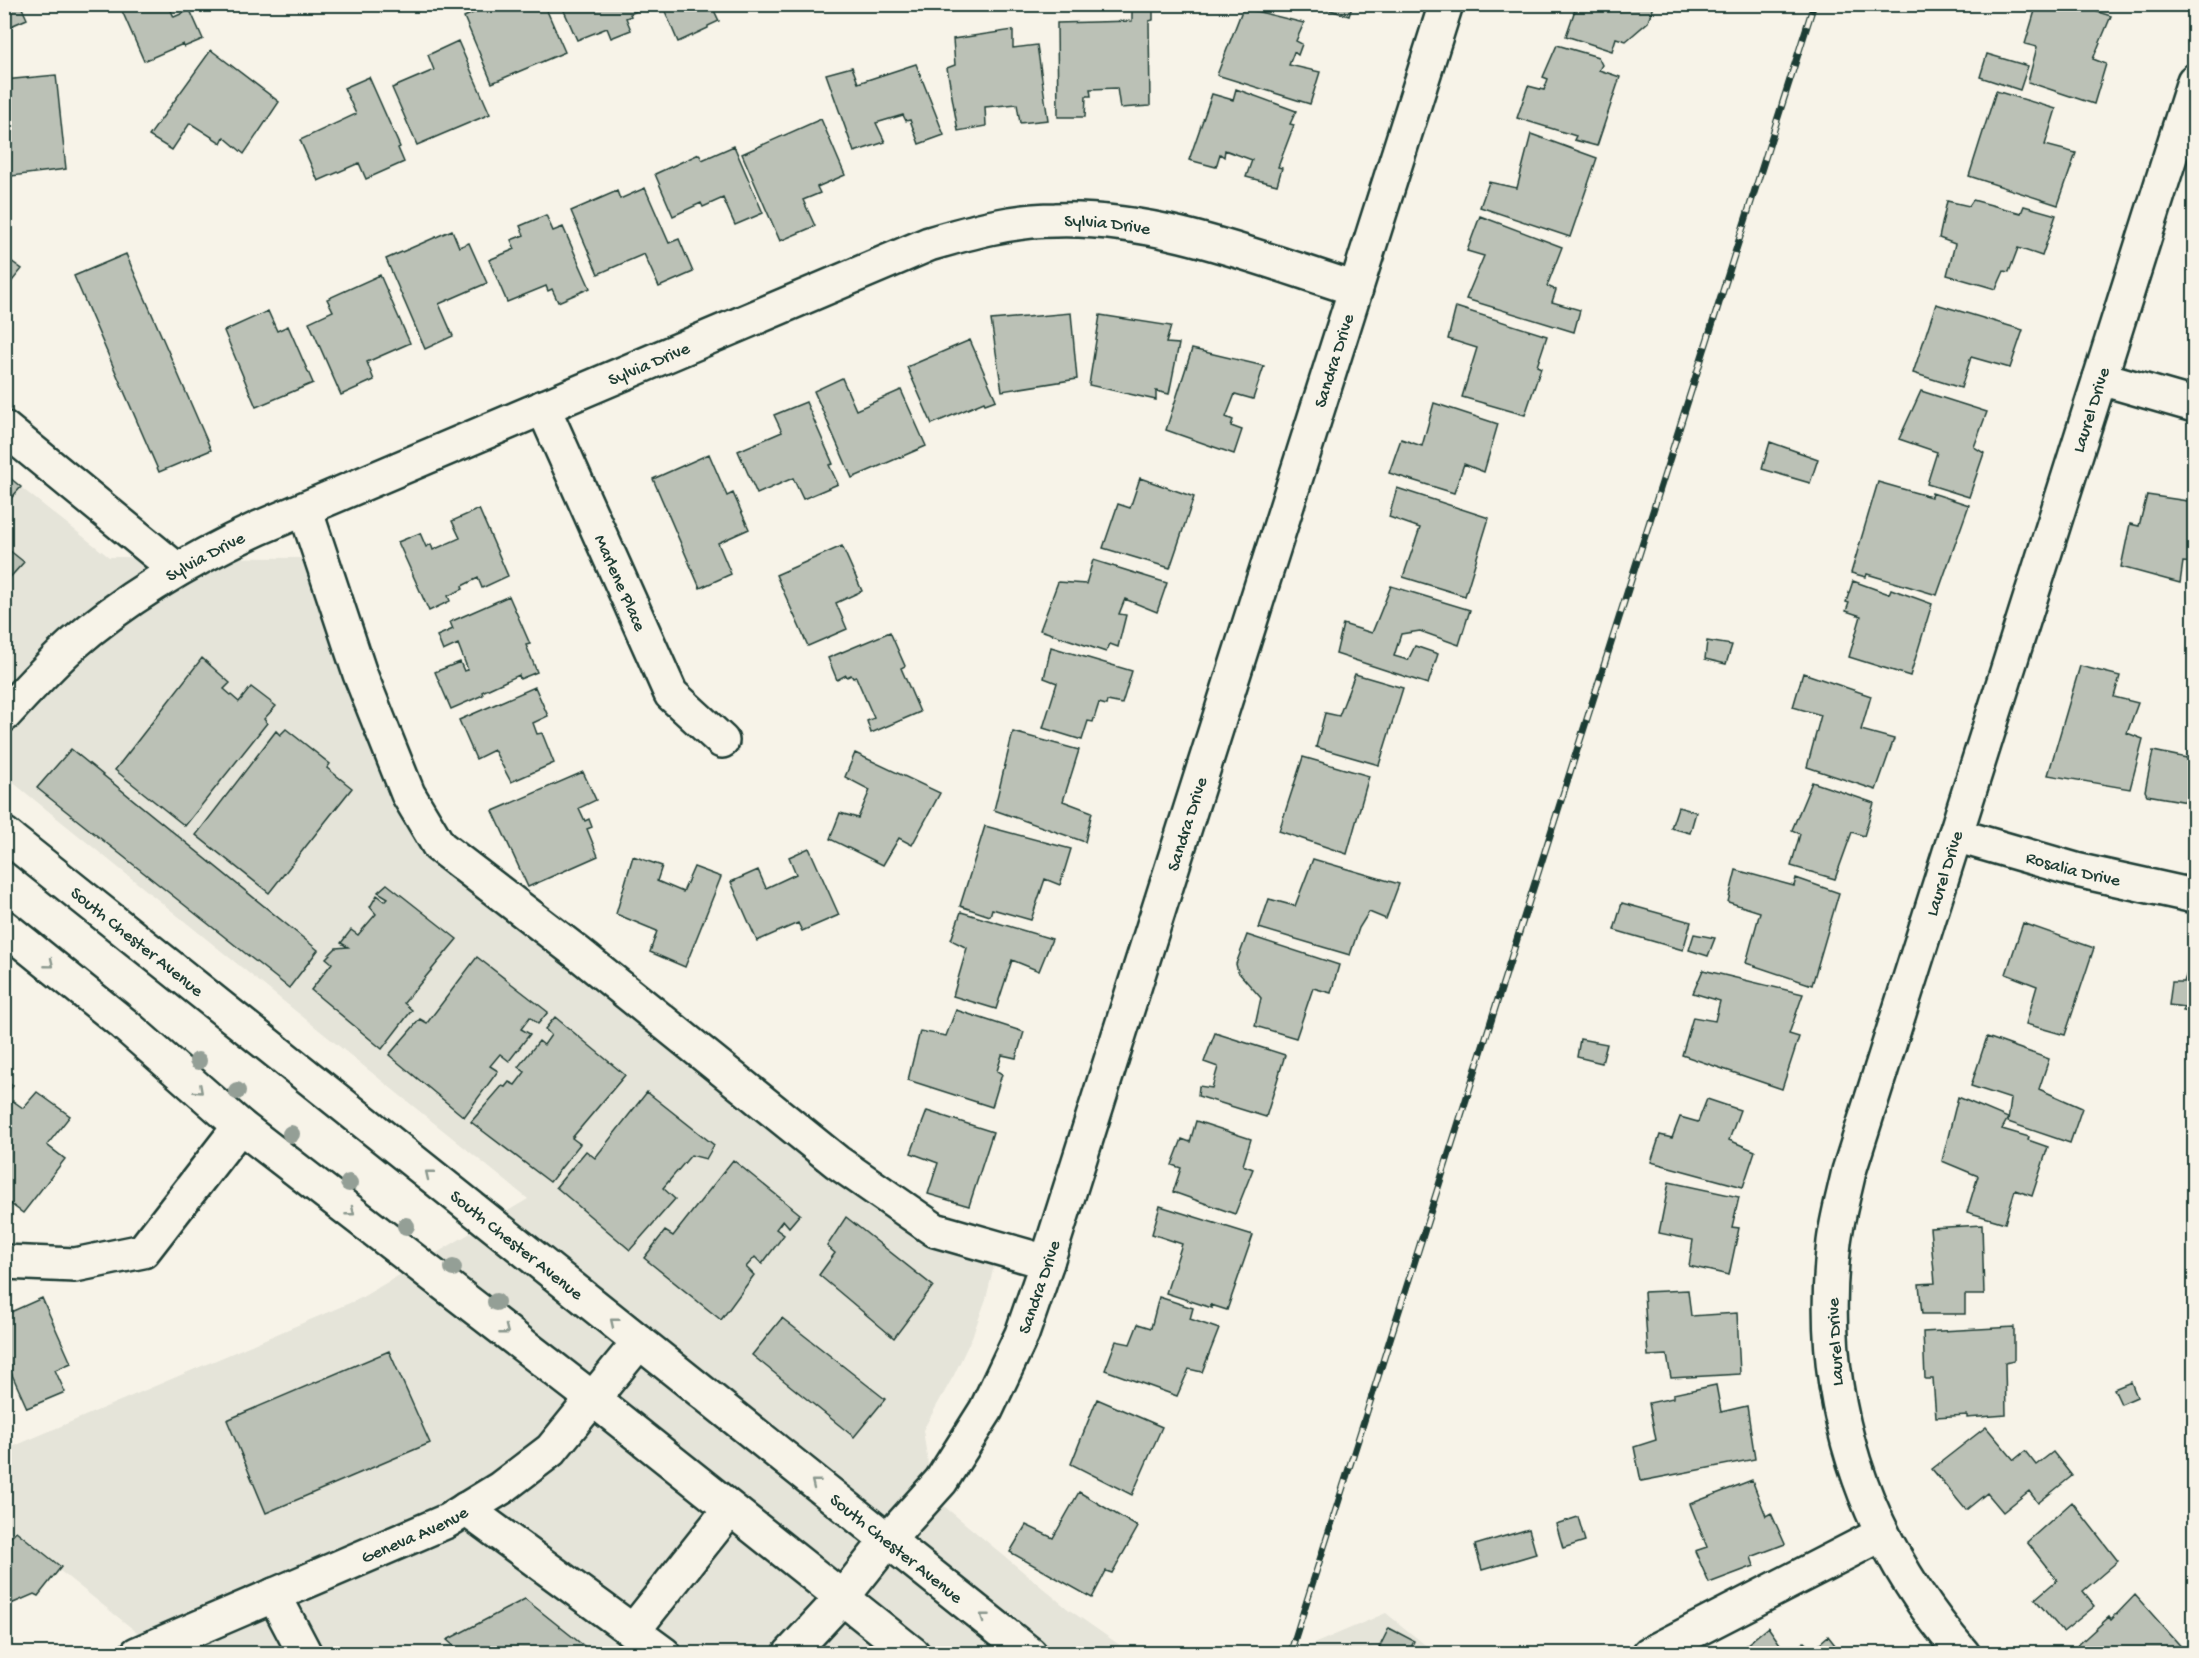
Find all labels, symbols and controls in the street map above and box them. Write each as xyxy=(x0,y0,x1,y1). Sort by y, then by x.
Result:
street label: Sylvia Drive xyxy=(1064,212,1152,241)
street label: Sandra Drive xyxy=(1311,311,1360,411)
street label: Sylvia Drive xyxy=(606,338,694,392)
street label: Laurel Drive xyxy=(2069,365,2116,456)
street label: Sylvia Drive xyxy=(163,528,249,588)
street label: Marlene Place xyxy=(588,532,650,636)
street label: Sandra Drive xyxy=(1164,774,1213,874)
street label: Laurel Drive xyxy=(1922,828,1969,919)
street label: Rosalia Drive xyxy=(2023,848,2123,893)
street label: South Chester Avenue xyxy=(65,883,207,1003)
one-way arrow xyxy=(43,957,54,968)
one-way arrow xyxy=(192,1083,203,1094)
one-way arrow xyxy=(424,1170,435,1181)
street label: South Chester Avenue xyxy=(445,1187,587,1306)
one-way arrow xyxy=(344,1205,355,1216)
street label: Sandra Drive xyxy=(1015,1237,1066,1337)
street label: Laurel Drive xyxy=(1824,1297,1849,1386)
one-way arrow xyxy=(609,1319,620,1330)
one-way arrow xyxy=(498,1324,509,1335)
one-way arrow xyxy=(811,1480,822,1491)
street label: South Chester Avenue xyxy=(825,1490,967,1609)
street label: Geneva Avenue xyxy=(359,1502,473,1570)
one-way arrow xyxy=(980,1614,991,1625)

